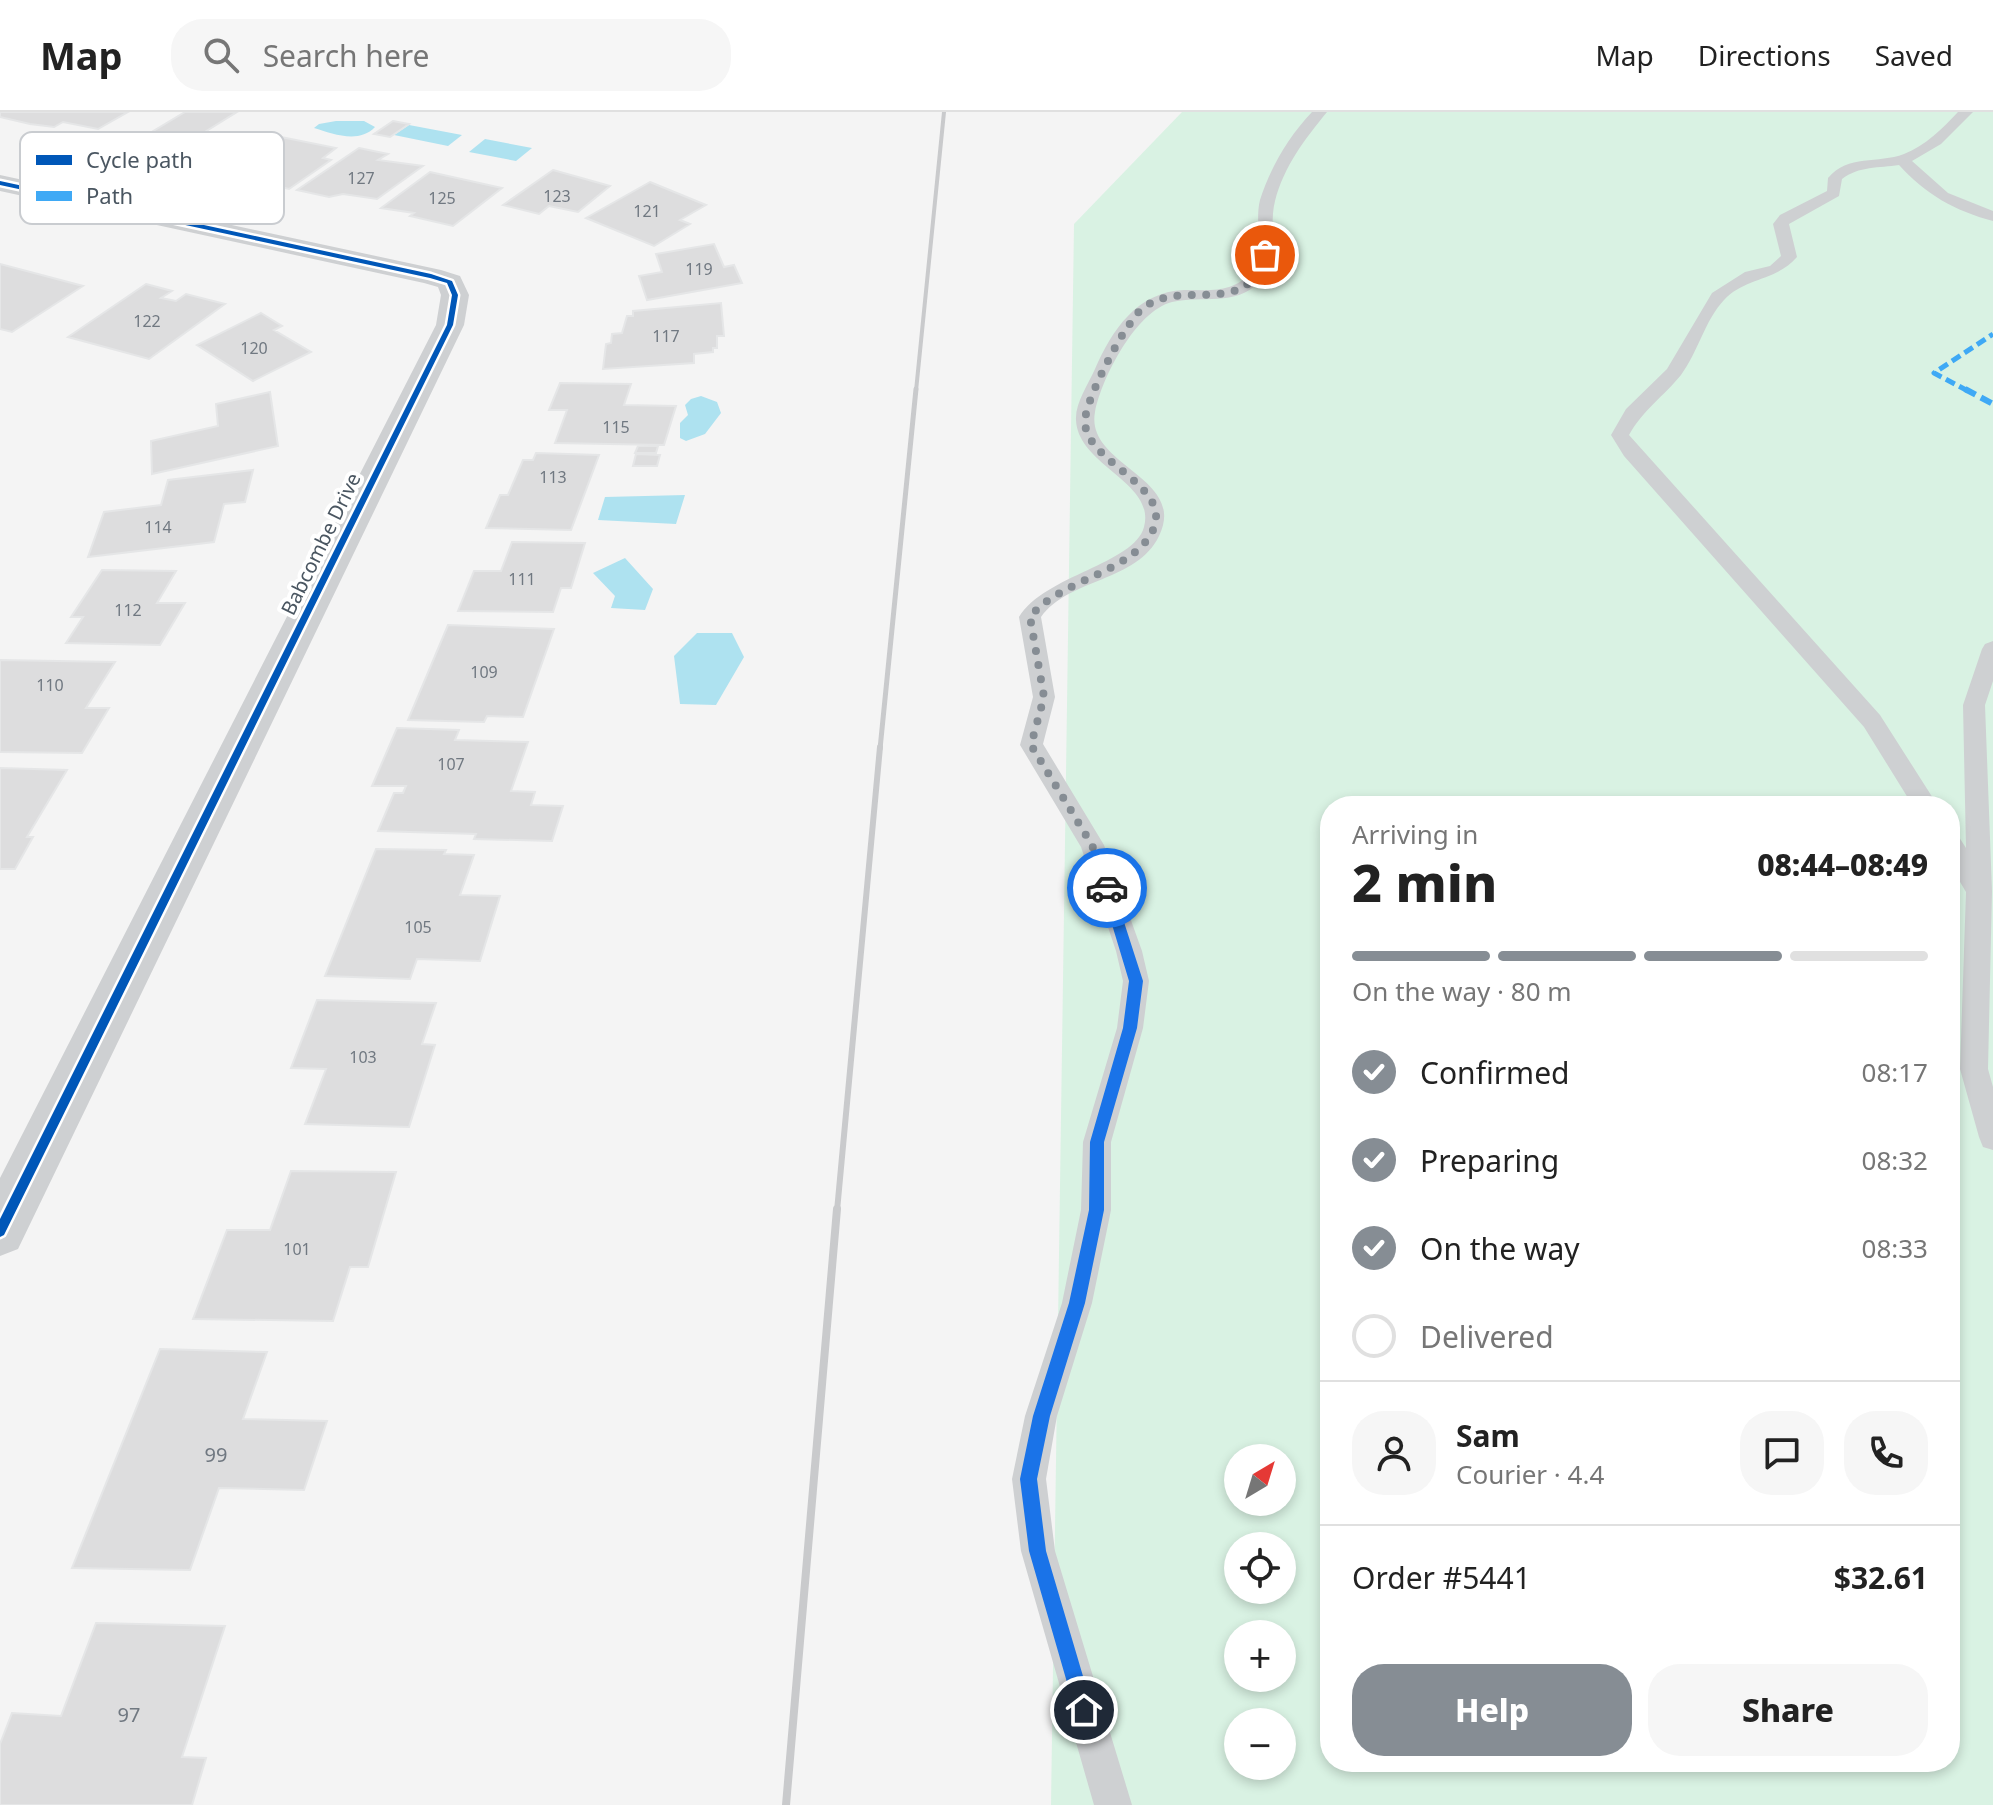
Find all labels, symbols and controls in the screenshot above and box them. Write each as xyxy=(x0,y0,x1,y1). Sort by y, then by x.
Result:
search box xyxy=(171,19,731,91)
text: Map xyxy=(40,29,123,81)
icon: search xyxy=(199,33,243,77)
text: Search here xyxy=(263,35,430,76)
text: Map xyxy=(1595,36,1654,74)
text: Directions xyxy=(1698,36,1831,74)
text: Saved xyxy=(1875,36,1953,74)
legend xyxy=(20,132,284,224)
text: Cycle path xyxy=(86,144,193,174)
house number: 127 xyxy=(347,167,375,189)
text: Path xyxy=(86,180,133,210)
house number: 123 xyxy=(543,185,571,207)
house number: 125 xyxy=(428,187,456,209)
house number: 121 xyxy=(633,200,661,222)
pin xyxy=(1231,221,1299,289)
icon: bag xyxy=(1243,233,1287,277)
house number: 119 xyxy=(685,258,713,280)
house number: 122 xyxy=(133,310,161,332)
house number: 117 xyxy=(652,325,680,347)
house number: 120 xyxy=(240,337,268,359)
house number: 115 xyxy=(602,416,630,438)
house number: 113 xyxy=(539,466,567,488)
street label: Babcombe Drive xyxy=(274,468,367,619)
house number: 114 xyxy=(144,516,172,538)
house number: 111 xyxy=(508,568,536,590)
house number: 112 xyxy=(114,599,142,621)
house number: 109 xyxy=(470,661,498,683)
house number: 110 xyxy=(36,674,64,696)
house number: 107 xyxy=(437,753,465,775)
text: Arriving in xyxy=(1352,816,1478,852)
text: 08:44–08:49 xyxy=(1757,844,1928,885)
text: 2 min xyxy=(1352,846,1497,917)
courier xyxy=(1067,848,1147,928)
icon: car xyxy=(1085,866,1129,910)
house number: 105 xyxy=(404,916,432,938)
text: On the way · 80 m xyxy=(1352,973,1572,1009)
house number: 103 xyxy=(349,1046,377,1068)
icon: check xyxy=(1352,1050,1396,1094)
text: Confirmed xyxy=(1420,1052,1570,1093)
text: 08:17 xyxy=(1862,1054,1928,1090)
icon: check xyxy=(1352,1138,1396,1182)
text: Preparing xyxy=(1420,1140,1559,1181)
text: 08:32 xyxy=(1862,1142,1928,1178)
icon: check xyxy=(1352,1226,1396,1270)
text: On the way xyxy=(1420,1228,1580,1269)
text: 08:33 xyxy=(1862,1230,1928,1266)
house number: 101 xyxy=(283,1238,311,1260)
text: Delivered xyxy=(1420,1316,1554,1357)
button: person xyxy=(1352,1411,1436,1495)
button: chat xyxy=(1740,1411,1824,1495)
button: phone xyxy=(1844,1411,1928,1495)
text: Sam xyxy=(1456,1415,1520,1456)
house number: 99 xyxy=(205,1441,227,1468)
north arrow xyxy=(1224,1444,1296,1516)
map controls xyxy=(1224,1444,1296,1780)
text: Courier · 4.4 xyxy=(1456,1456,1604,1492)
button: locate xyxy=(1224,1532,1296,1604)
text: Order #5441 xyxy=(1352,1557,1531,1598)
text: $32.61 xyxy=(1834,1557,1928,1598)
button: + xyxy=(1224,1620,1296,1692)
button: Help xyxy=(1352,1664,1632,1756)
button: Share xyxy=(1648,1664,1928,1756)
pin xyxy=(1050,1676,1118,1744)
icon: home xyxy=(1062,1688,1106,1732)
house number: 97 xyxy=(118,1701,140,1728)
button: − xyxy=(1224,1708,1296,1780)

